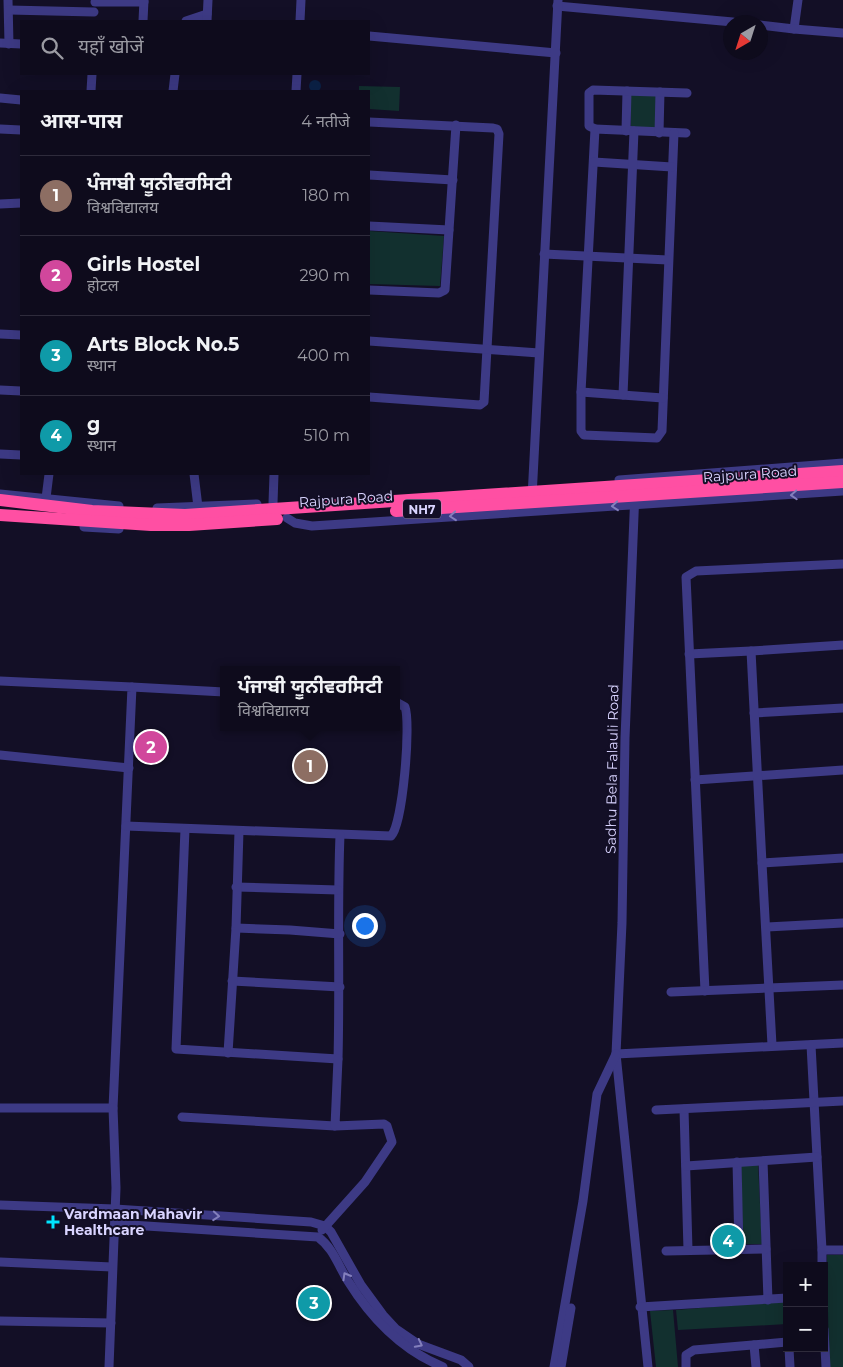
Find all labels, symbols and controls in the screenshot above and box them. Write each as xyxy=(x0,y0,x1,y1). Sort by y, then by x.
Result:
north arrow xyxy=(723,15,768,60)
search box xyxy=(20,20,370,75)
icon: search xyxy=(38,34,66,62)
text: यहाँ खोजें xyxy=(78,35,144,58)
text: आस-पास xyxy=(40,108,122,133)
text: 4 नतीजे xyxy=(301,112,350,131)
text: ਪੰਜਾਬੀ ਯੂਨੀਵਰਸਿਟੀ xyxy=(87,172,231,195)
text: 1 xyxy=(53,186,59,205)
text: 180 m xyxy=(302,186,350,205)
text: विश्वविद्यालय xyxy=(87,198,158,217)
text: Girls Hostel xyxy=(87,253,200,276)
text: 2 xyxy=(51,266,61,285)
text: 290 m xyxy=(299,266,350,285)
text: होटल xyxy=(87,276,119,295)
text: Arts Block No.5 xyxy=(87,333,239,356)
text: 3 xyxy=(51,346,61,365)
text: 400 m xyxy=(297,346,350,365)
text: स्थान xyxy=(87,356,116,375)
text: g xyxy=(87,413,100,436)
text: 4 xyxy=(50,426,62,445)
text: 510 m xyxy=(303,426,350,445)
text: स्थान xyxy=(87,436,116,455)
street label: Rajpura Road xyxy=(702,462,798,486)
street label: Rajpura Road xyxy=(298,487,394,511)
one-way arrow xyxy=(790,489,798,500)
road number: NH7 xyxy=(403,499,441,518)
one-way arrow xyxy=(611,501,619,512)
one-way arrow xyxy=(448,511,456,522)
popup xyxy=(220,666,400,731)
text: ਪੰਜਾਬੀ ਯੂਨੀਵਰਸਿਟੀ xyxy=(238,675,382,698)
street label: Sadhu Bela Falauli Road xyxy=(602,684,622,854)
text: विश्वविद्यालय xyxy=(238,701,309,720)
pin: 2 xyxy=(135,728,167,766)
pin: 1 xyxy=(294,747,326,785)
your location xyxy=(352,913,378,939)
place label: Vardmaan Mahavir Healthcare xyxy=(63,1205,202,1239)
one-way arrow xyxy=(212,1211,220,1222)
marker: Vardmaan Mahavir Healthcare xyxy=(46,1215,60,1229)
pin: 4 xyxy=(712,1222,744,1260)
map controls xyxy=(783,1262,828,1352)
button: + xyxy=(783,1262,828,1307)
one-way arrow xyxy=(342,1273,352,1282)
pin: 3 xyxy=(298,1284,330,1322)
button: − xyxy=(783,1307,828,1352)
one-way arrow xyxy=(414,1338,423,1348)

